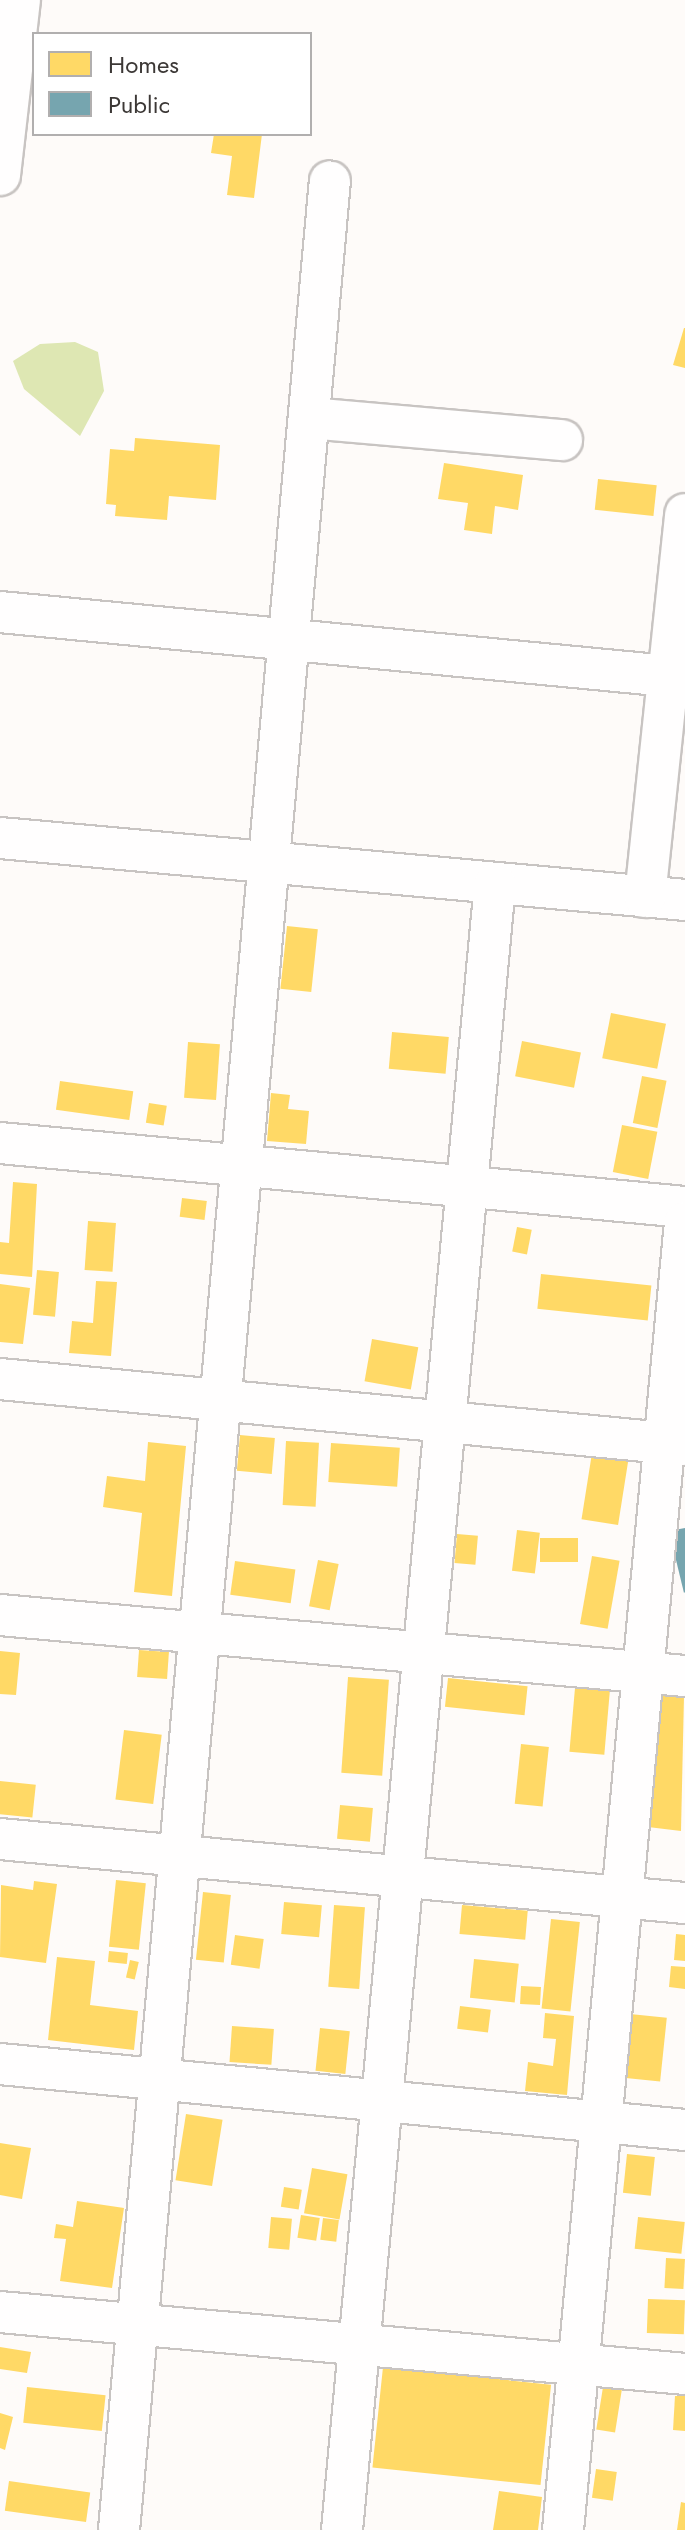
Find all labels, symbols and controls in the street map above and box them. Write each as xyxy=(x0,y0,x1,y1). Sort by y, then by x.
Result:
legend xyxy=(32,32,312,136)
text: Homes xyxy=(108,47,179,82)
text: Public xyxy=(108,87,170,122)

